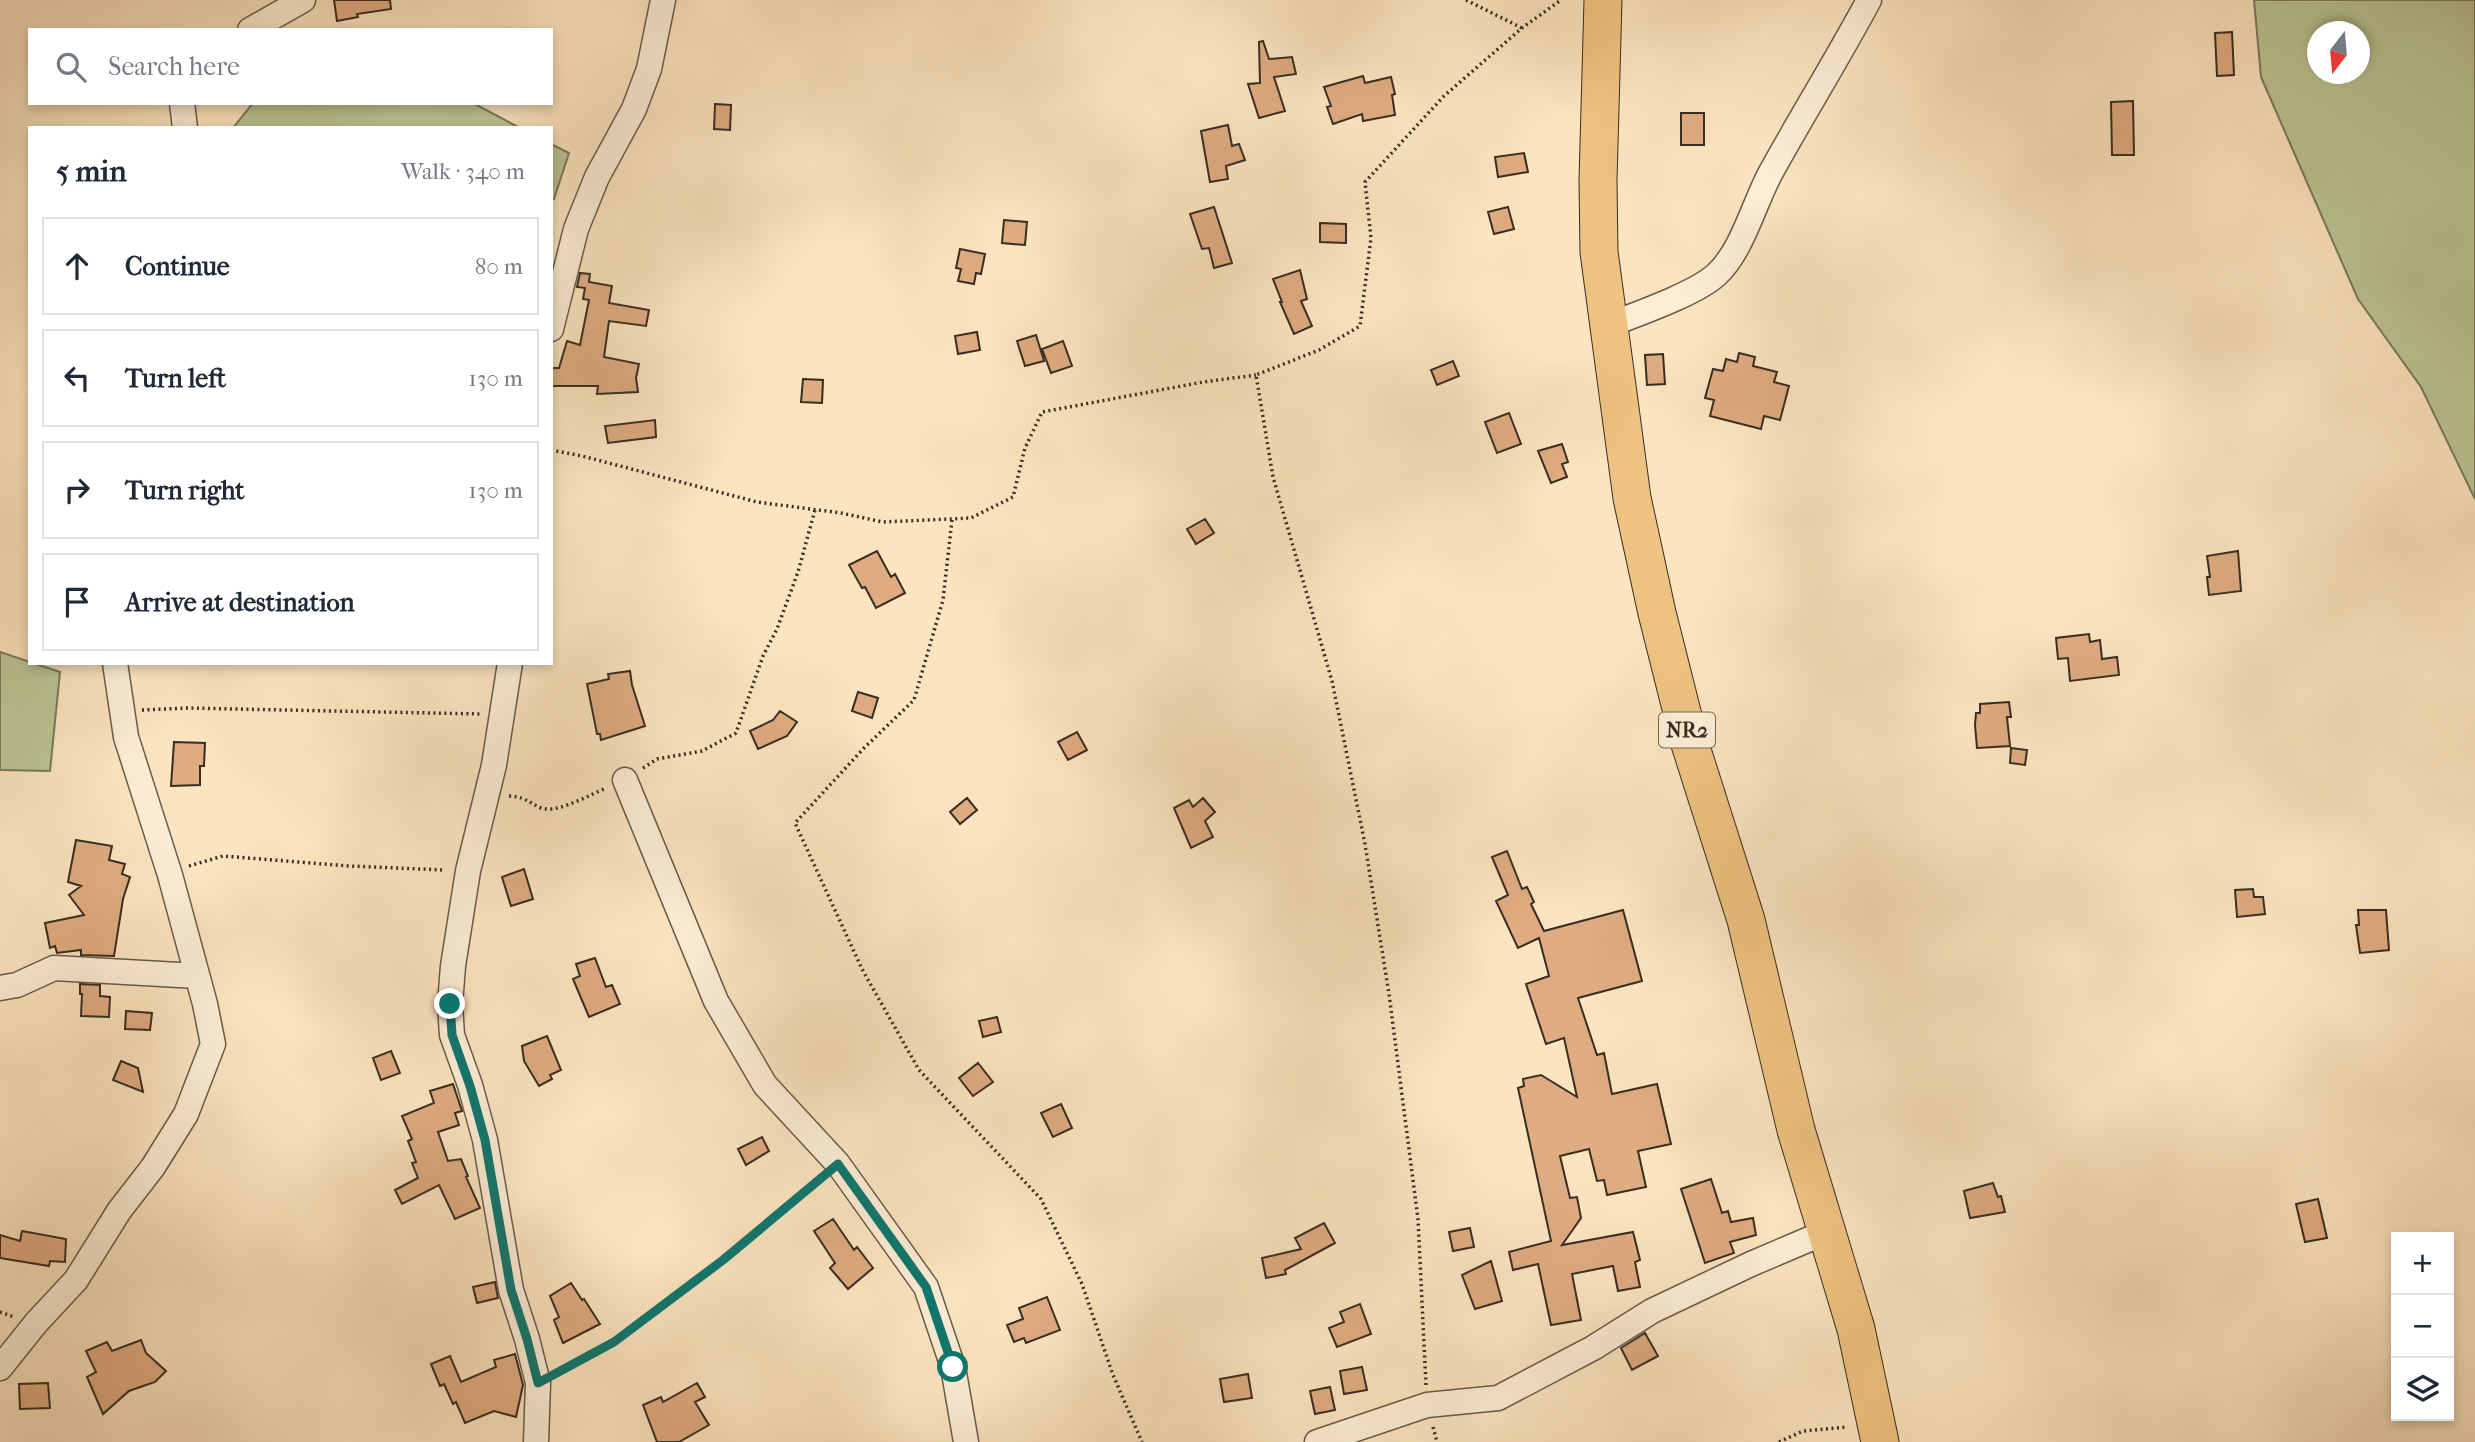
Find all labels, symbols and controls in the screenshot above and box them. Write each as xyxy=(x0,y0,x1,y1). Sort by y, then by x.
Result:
north arrow xyxy=(2307,21,2370,84)
search box xyxy=(28,28,553,105)
icon: search xyxy=(52,48,90,86)
text: Search here xyxy=(108,51,240,82)
text: 5 min xyxy=(56,154,127,189)
text: Walk · 340 m xyxy=(401,158,525,185)
icon: ahead xyxy=(58,247,96,285)
text: Continue xyxy=(125,251,230,282)
text: 80 m xyxy=(475,253,523,280)
icon: left xyxy=(58,359,96,397)
text: Turn left xyxy=(125,363,226,394)
text: 130 m xyxy=(469,365,523,392)
icon: right xyxy=(58,471,96,509)
text: Turn right xyxy=(125,475,245,506)
text: 130 m xyxy=(469,477,523,504)
icon: arrive xyxy=(58,583,96,621)
text: Arrive at destination xyxy=(125,587,355,618)
road number: NR2 xyxy=(1659,712,1715,748)
route end xyxy=(434,988,465,1019)
map controls xyxy=(2391,1232,2454,1421)
button: + xyxy=(2391,1232,2454,1295)
button: − xyxy=(2391,1295,2454,1358)
route start xyxy=(937,1351,968,1382)
button: layers xyxy=(2391,1358,2454,1421)

